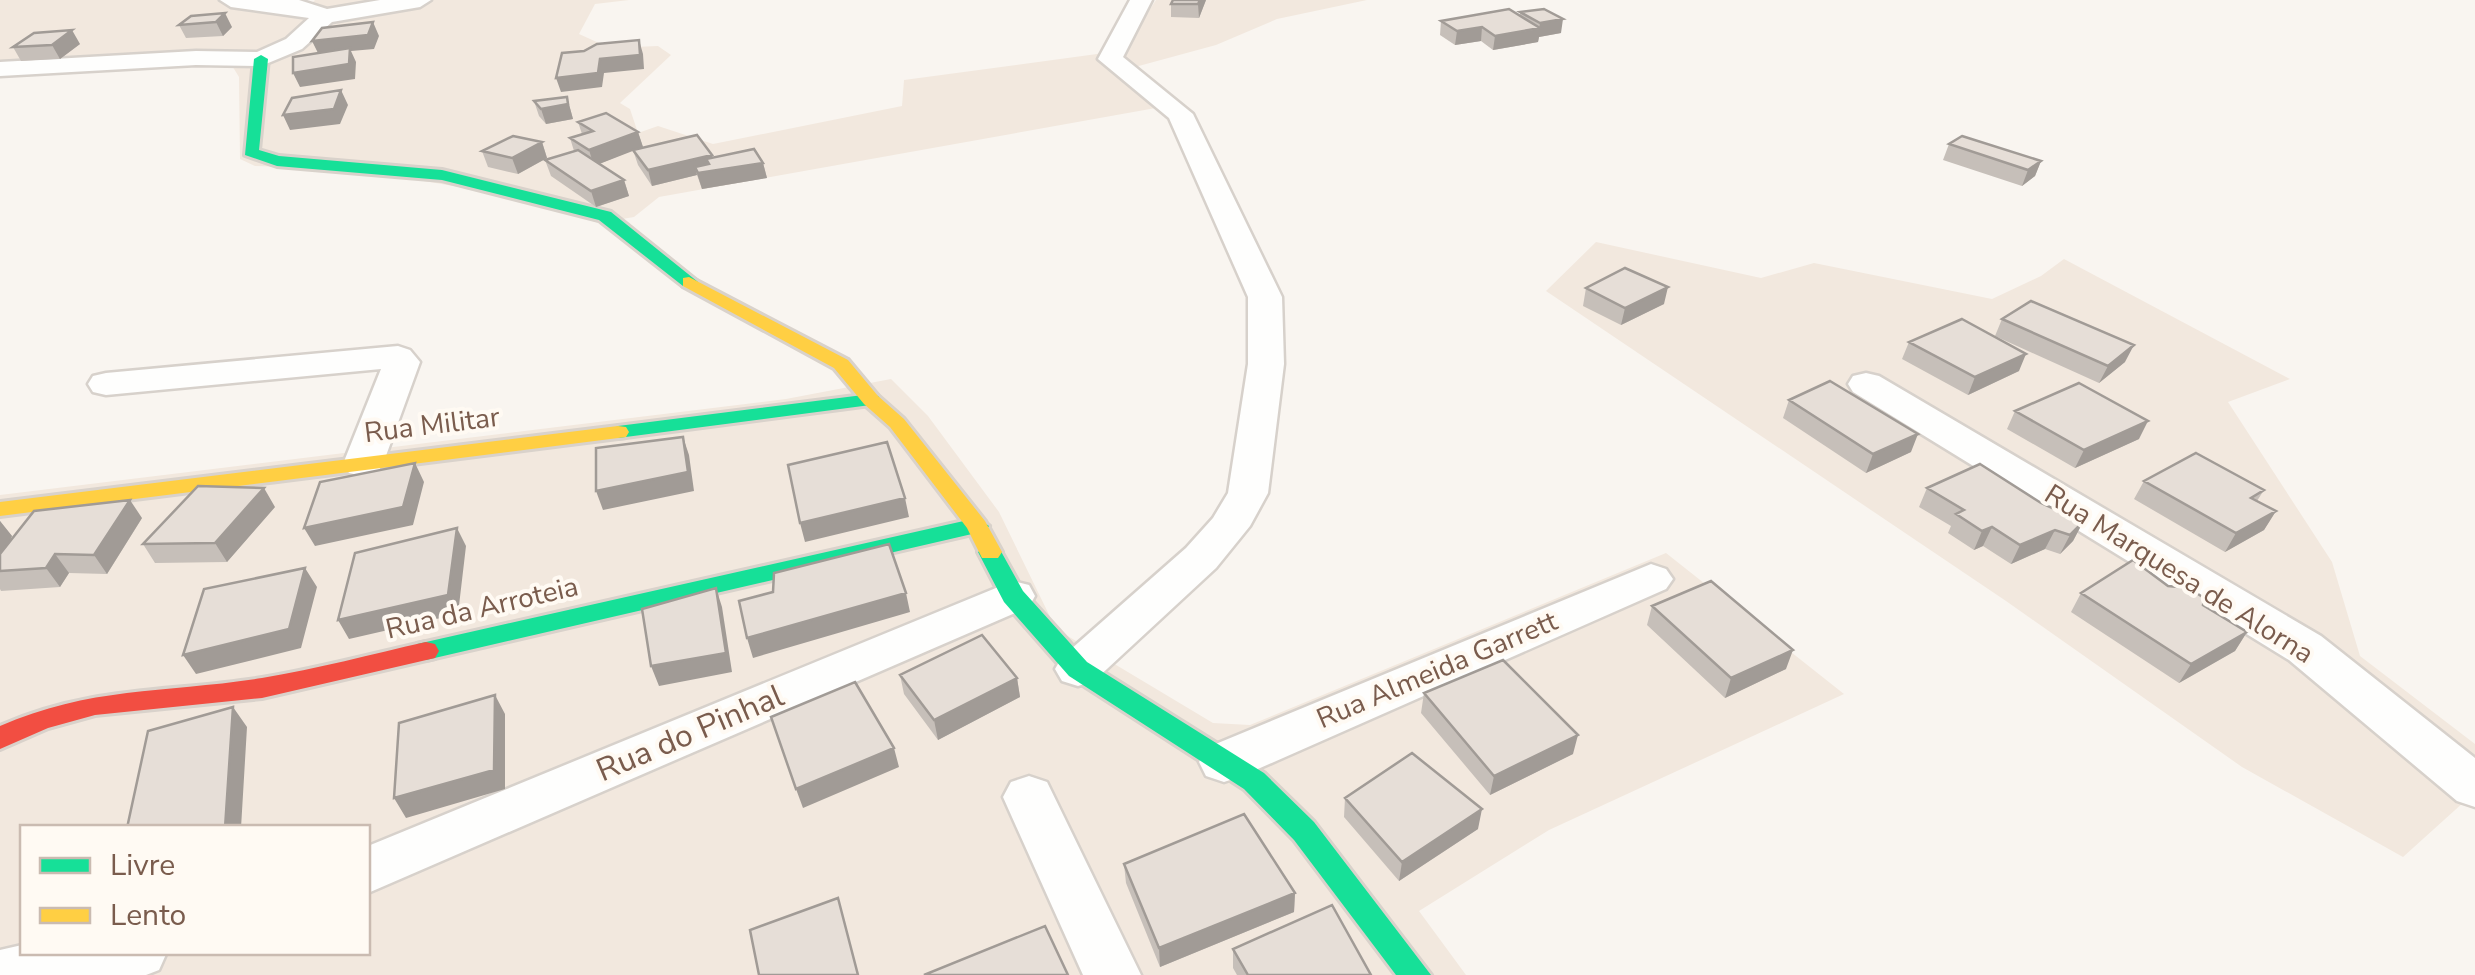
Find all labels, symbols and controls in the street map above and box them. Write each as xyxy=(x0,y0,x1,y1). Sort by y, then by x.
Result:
street label: Rua Militar xyxy=(362,398,502,452)
street label: Rua Marquesa de Alorna xyxy=(2037,476,2321,672)
street label: Rua da Arroteia xyxy=(382,567,582,649)
street label: Rua Almeida Garrett xyxy=(1311,602,1563,738)
street label: Rua do Pinhal xyxy=(590,674,791,792)
legend xyxy=(20,825,370,955)
text: Livre xyxy=(110,845,175,886)
text: Lento xyxy=(110,895,186,936)

